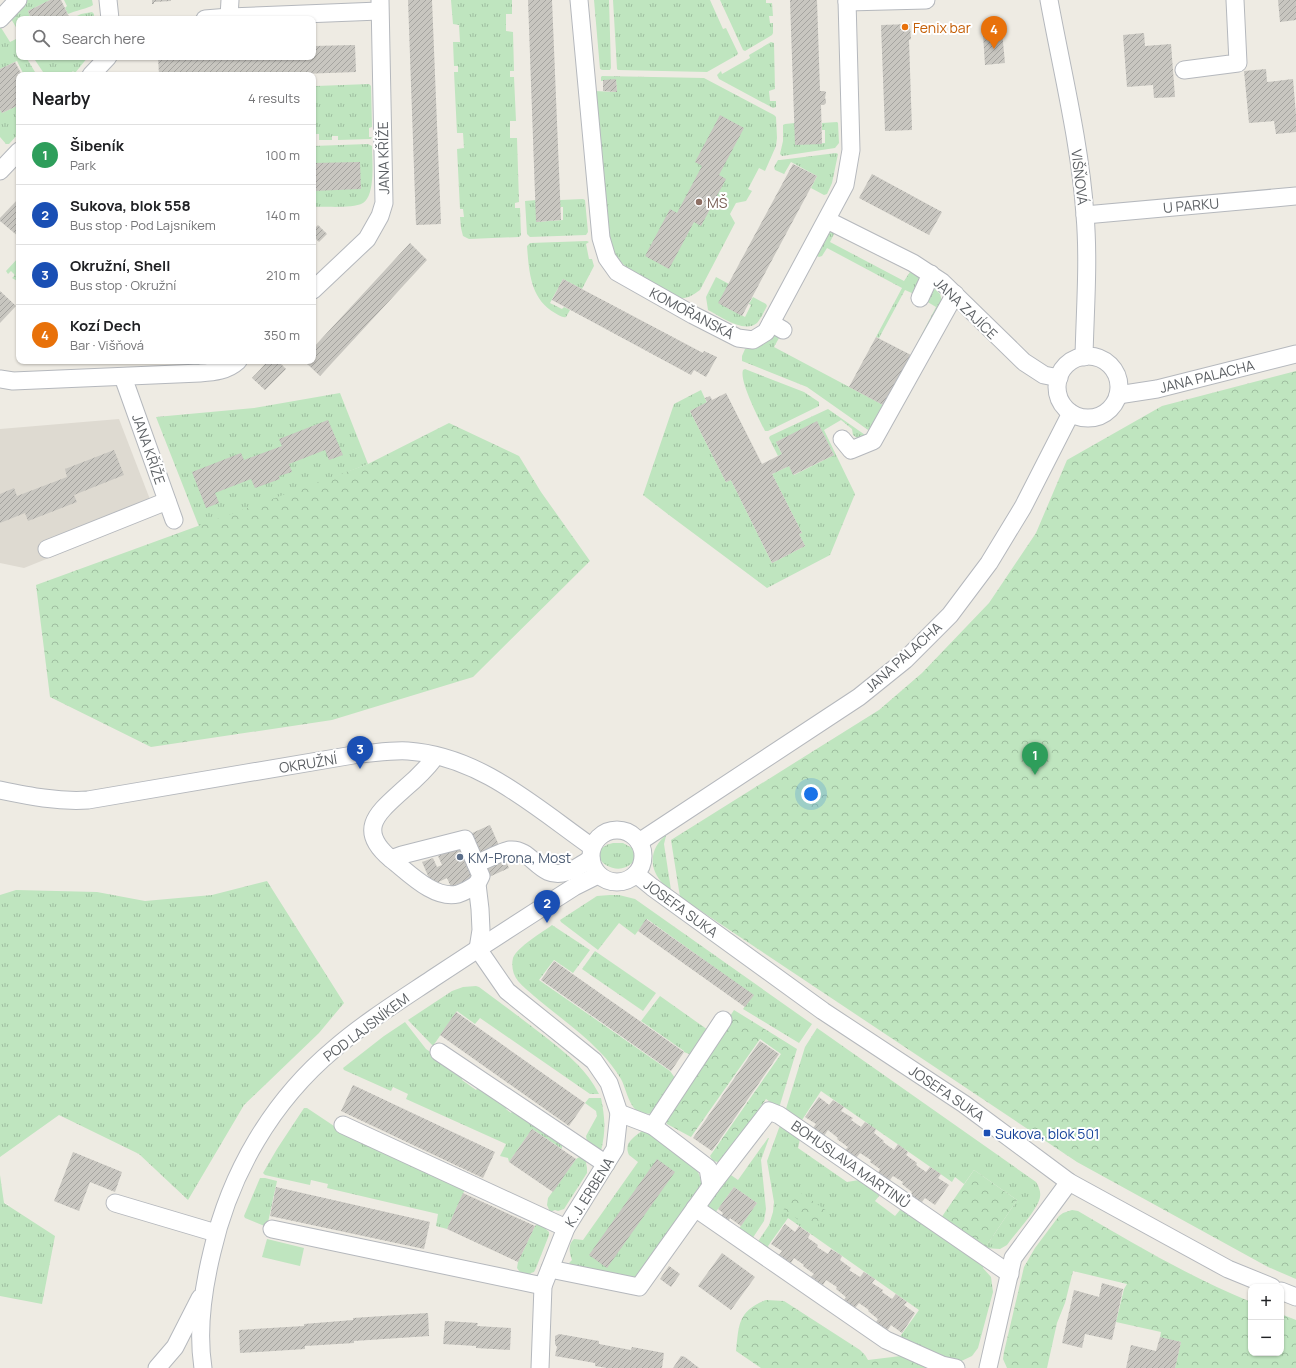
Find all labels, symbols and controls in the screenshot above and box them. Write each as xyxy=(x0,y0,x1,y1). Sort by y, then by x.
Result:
search box xyxy=(16,16,316,60)
pin: 4 xyxy=(981,16,1007,49)
place label: Fenix bar xyxy=(913,18,971,37)
marker: Fenix bar xyxy=(900,22,910,32)
icon: search xyxy=(30,27,52,49)
text: Search here xyxy=(62,28,145,49)
text: Nearby xyxy=(32,87,90,110)
text: 4 results xyxy=(248,89,300,107)
street label: JANA KŘÍŽE xyxy=(373,121,393,195)
text: Šibeník xyxy=(70,135,124,156)
text: 1 xyxy=(42,146,48,164)
text: 100 m xyxy=(265,146,300,164)
street label: VIŠŇOVÁ xyxy=(1067,148,1093,206)
text: Park xyxy=(70,156,96,174)
place label: MŠ xyxy=(707,193,728,212)
street label: U PARKU xyxy=(1162,193,1220,217)
text: Sukova, blok 558 xyxy=(70,195,191,216)
marker: MŠ xyxy=(694,197,704,207)
text: 2 xyxy=(41,206,49,224)
text: 140 m xyxy=(266,206,300,224)
text: Bus stop · Pod Lajsníkem xyxy=(70,216,216,234)
text: Okružní, Shell xyxy=(70,255,171,276)
text: 3 xyxy=(41,266,49,284)
text: 210 m xyxy=(266,266,300,284)
street label: JANA ZAJÍCE xyxy=(930,273,1002,343)
text: Bus stop · Okružní xyxy=(70,276,176,294)
street label: KOMOŘANSKÁ xyxy=(646,283,738,343)
text: Kozí Dech xyxy=(70,315,141,336)
text: 4 xyxy=(41,326,49,344)
text: 350 m xyxy=(264,326,300,344)
text: Bar · Višňová xyxy=(70,336,144,354)
street label: JANA PALACHA xyxy=(1158,355,1257,397)
street label: JANA KŘÍŽE xyxy=(128,411,170,487)
street label: JANA PALACHA xyxy=(861,617,946,697)
pin: 3 xyxy=(347,736,373,769)
pin: 1 xyxy=(1022,742,1048,775)
street label: OKRUŽNÍ xyxy=(278,749,338,777)
your location xyxy=(801,784,821,804)
place label: KM-Prona, Most xyxy=(468,848,572,867)
marker: KM-Prona, Most xyxy=(455,852,465,862)
street label: JOSEFA SUKA xyxy=(640,875,722,941)
pin: 2 xyxy=(534,890,560,923)
street label: POD LAJSNÍKEM xyxy=(319,988,413,1066)
street label: JOSEFA SUKA xyxy=(905,1061,989,1125)
street label: BOHUSLAVA MARTINŮ xyxy=(788,1116,914,1212)
place label: Sukova, blok 501 xyxy=(995,1124,1099,1143)
marker: Sukova, blok 501 xyxy=(982,1128,992,1138)
street label: K. J. ERBENA xyxy=(560,1154,618,1230)
map controls xyxy=(1248,1284,1284,1356)
button: + xyxy=(1248,1284,1284,1320)
button: − xyxy=(1248,1320,1284,1356)

